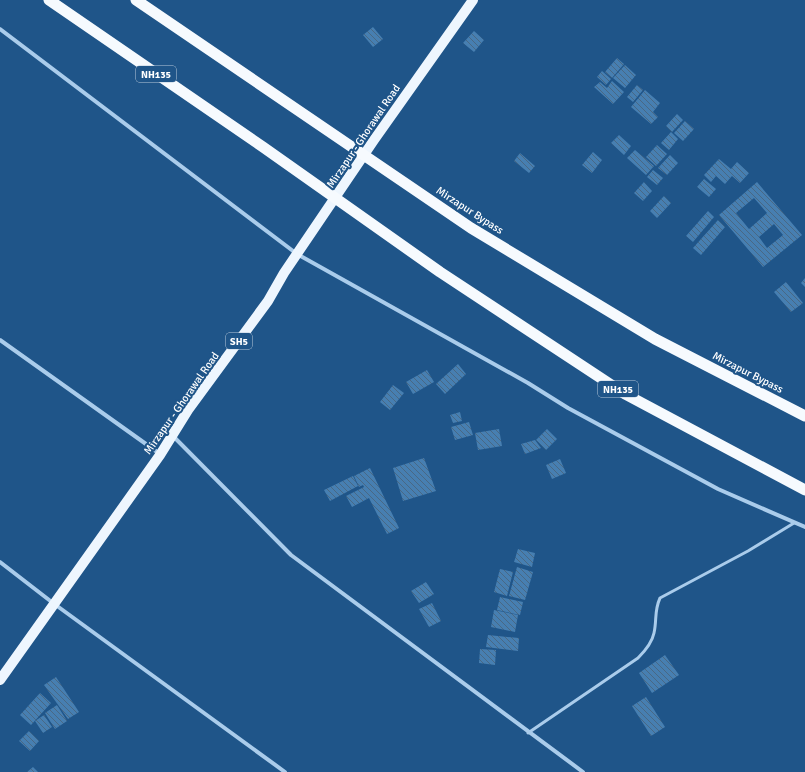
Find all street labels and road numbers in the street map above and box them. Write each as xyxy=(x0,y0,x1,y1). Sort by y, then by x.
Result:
road number: NH135 xyxy=(136,66,176,82)
street label: Mirzapur - Ghorawal Road xyxy=(324,82,403,190)
street label: Mirzapur Bypass xyxy=(434,184,506,237)
road number: SH5 xyxy=(226,333,252,349)
street label: Mirzapur Bypass xyxy=(710,349,785,396)
street label: Mirzapur - Ghorawal Road xyxy=(141,350,222,457)
road number: NH135 xyxy=(598,381,638,397)

